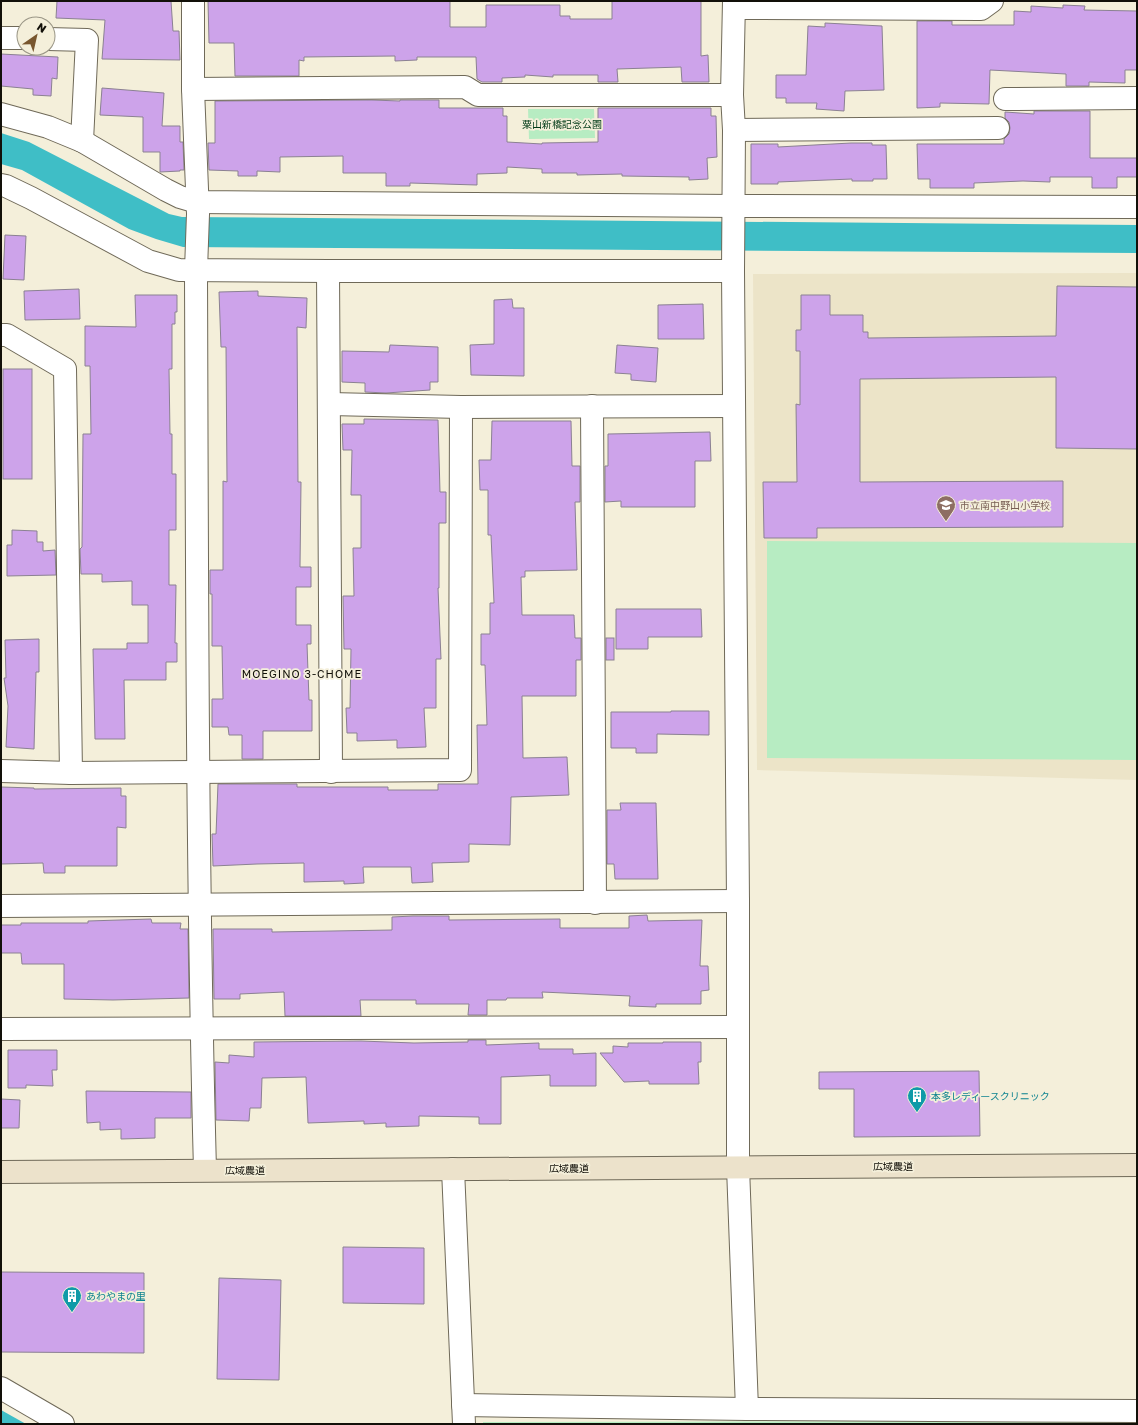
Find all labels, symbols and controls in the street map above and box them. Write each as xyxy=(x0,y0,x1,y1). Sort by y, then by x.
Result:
north arrow xyxy=(16,16,56,56)
text: N xyxy=(35,20,49,35)
park label: 粟山新橋記念公園 xyxy=(522,118,602,130)
school or university icon: 市立南中野山小学校 xyxy=(935,494,957,522)
place label: 市立南中野山小学校 xyxy=(960,499,1050,511)
district label: MOEGINO 3-CHOME xyxy=(242,667,362,680)
building icon: 本多レディースクリニック xyxy=(906,1085,928,1113)
place label: 本多レディースクリニック xyxy=(931,1090,1050,1102)
street label: 広域農道 xyxy=(873,1160,913,1172)
street label: 広域農道 xyxy=(549,1162,589,1174)
street label: 広域農道 xyxy=(225,1164,265,1176)
building icon: あわやまの里 xyxy=(61,1285,83,1313)
place label: あわやまの里 xyxy=(86,1290,146,1302)

